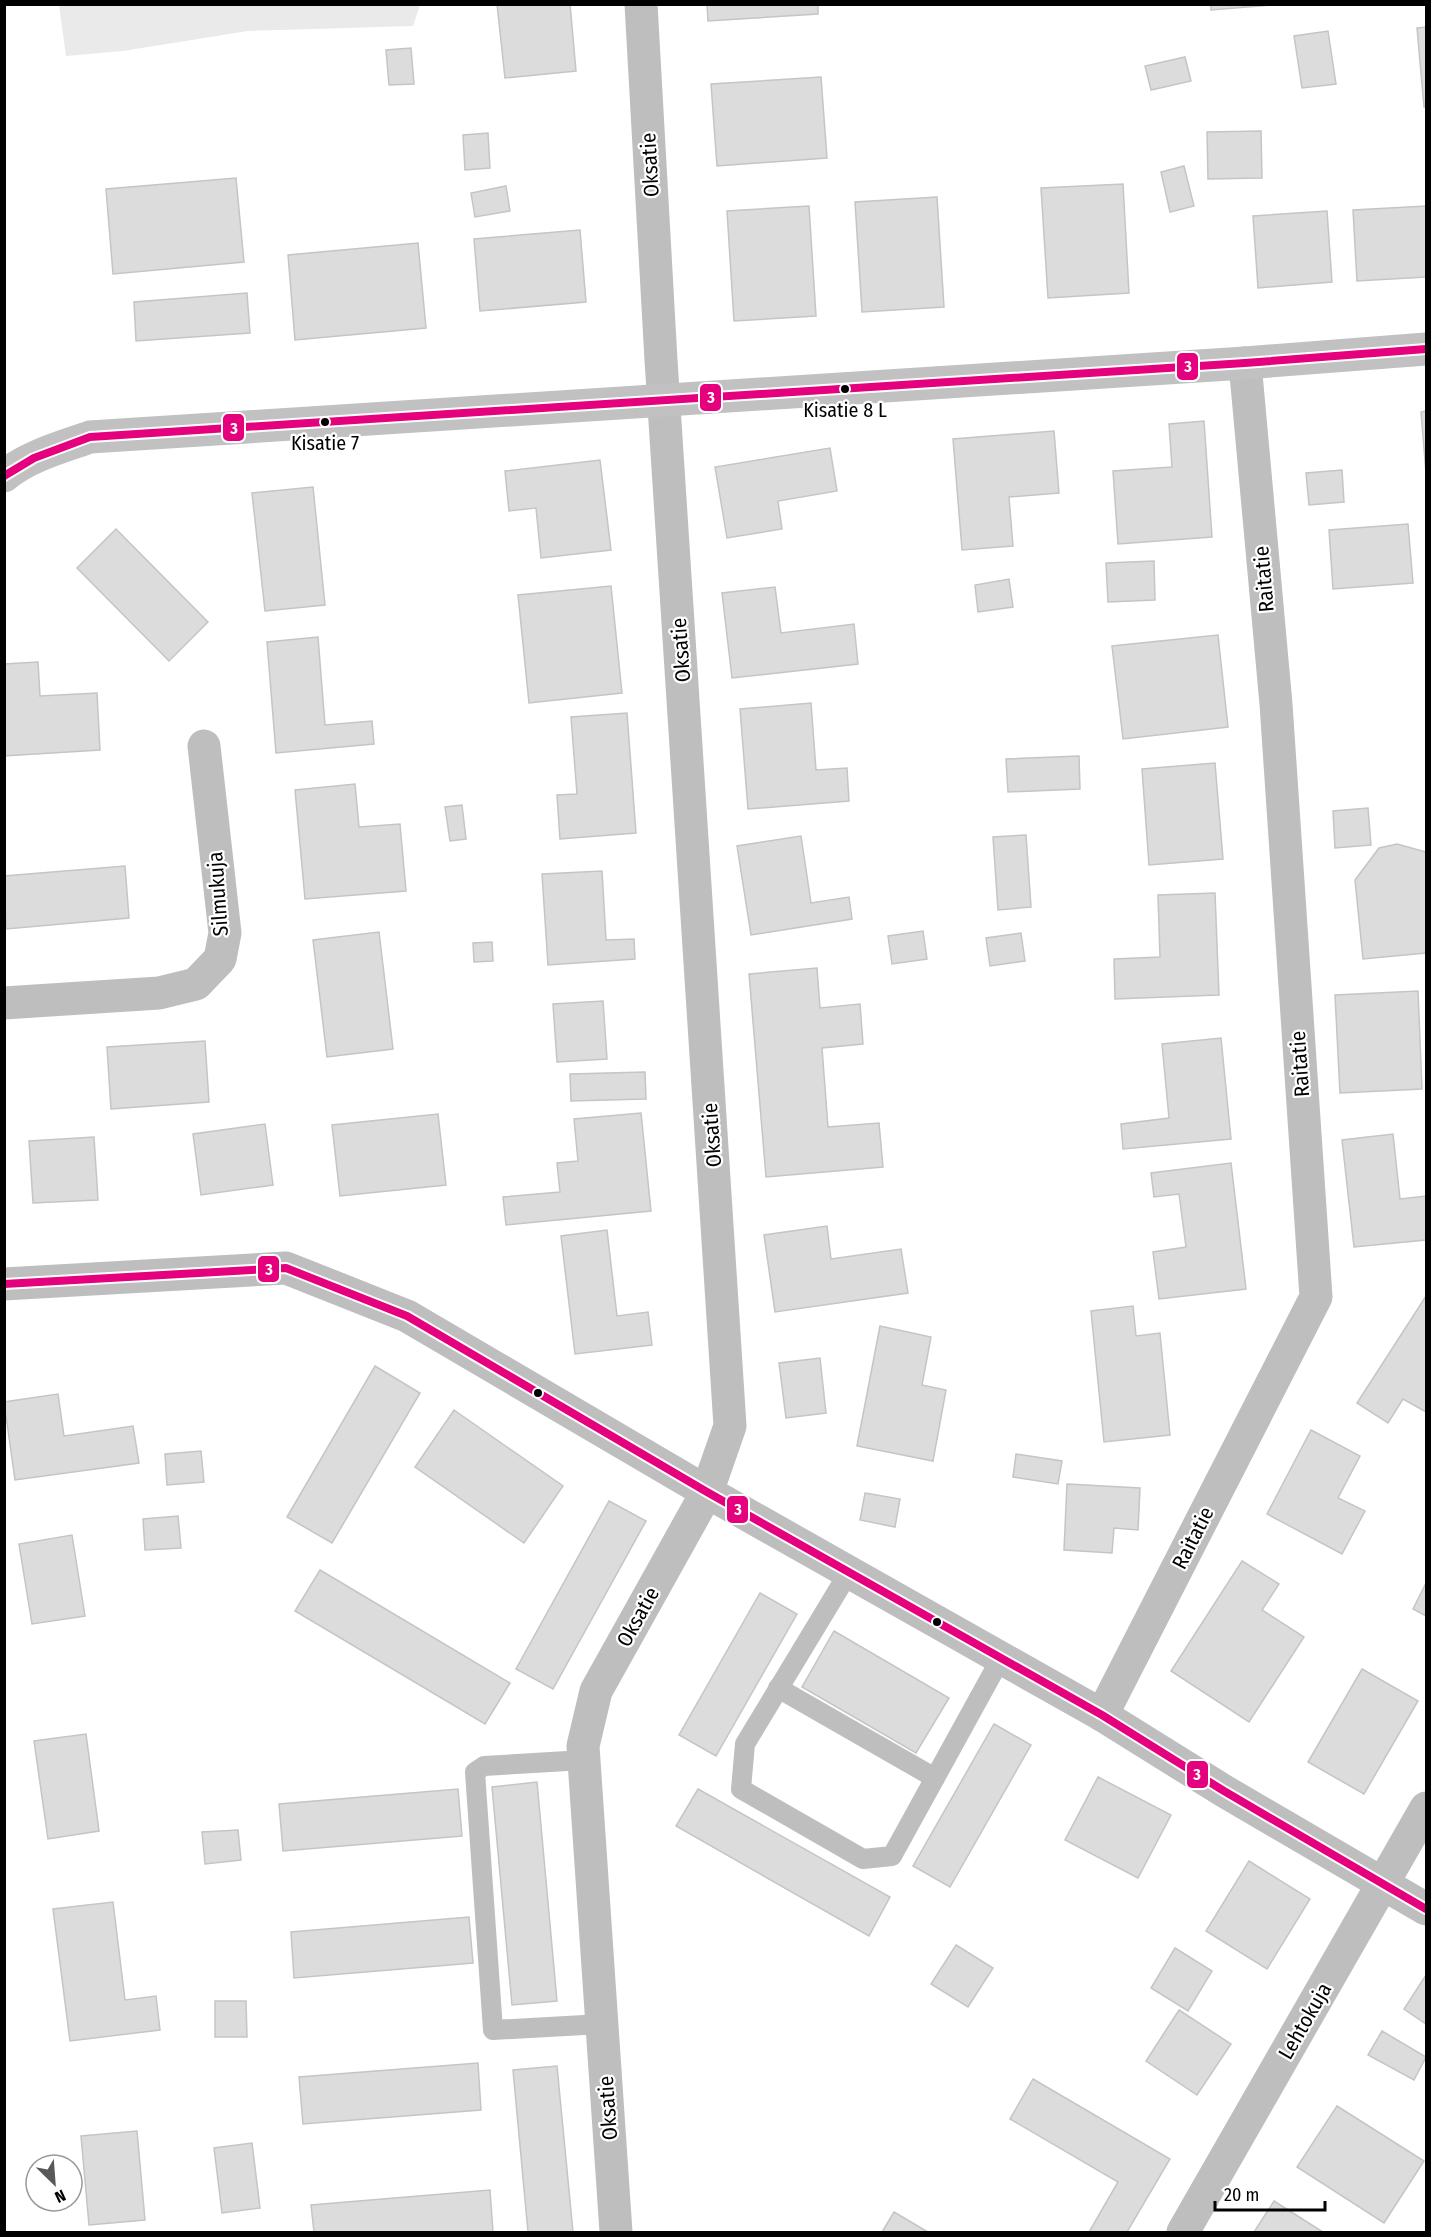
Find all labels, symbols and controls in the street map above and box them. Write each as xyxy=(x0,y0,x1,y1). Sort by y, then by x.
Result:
street label: Oksatie xyxy=(635,132,665,198)
line badge: 3 xyxy=(1176,352,1199,381)
text: 3 xyxy=(1183,357,1192,376)
line badge: 3 xyxy=(699,383,722,412)
marker: Kisatie 8 L xyxy=(839,383,851,395)
text: 3 xyxy=(706,388,715,407)
place label: Kisatie 8 L xyxy=(803,398,887,422)
line badge: 3 xyxy=(222,413,245,442)
marker: Kisatie 7 xyxy=(319,416,331,428)
text: 3 xyxy=(229,419,238,438)
place label: Kisatie 7 xyxy=(291,431,359,455)
street label: Raitatie xyxy=(1248,545,1280,613)
street label: Oksatie xyxy=(666,617,696,683)
street label: Silmukuja xyxy=(202,851,234,937)
street label: Raitatie xyxy=(1285,1030,1315,1098)
street label: Oksatie xyxy=(697,1102,727,1168)
line badge: 3 xyxy=(257,1255,280,1283)
text: 3 xyxy=(264,1260,273,1279)
unlabelled marker xyxy=(532,1387,544,1399)
line badge: 3 xyxy=(726,1495,749,1524)
text: 3 xyxy=(733,1500,742,1519)
street label: Raitatie xyxy=(1166,1503,1220,1573)
street label: Oksatie xyxy=(611,1582,665,1652)
unlabelled marker xyxy=(931,1616,943,1628)
line badge: 3 xyxy=(1186,1760,1209,1789)
text: 3 xyxy=(1192,1765,1201,1784)
street label: Lehtokuja xyxy=(1273,1978,1337,2064)
street label: Oksatie xyxy=(593,2075,623,2141)
north arrow xyxy=(24,2153,84,2213)
scale bar xyxy=(1215,2174,1324,2212)
text: 20 m xyxy=(1224,2184,1259,2206)
text: N xyxy=(52,2186,68,2207)

